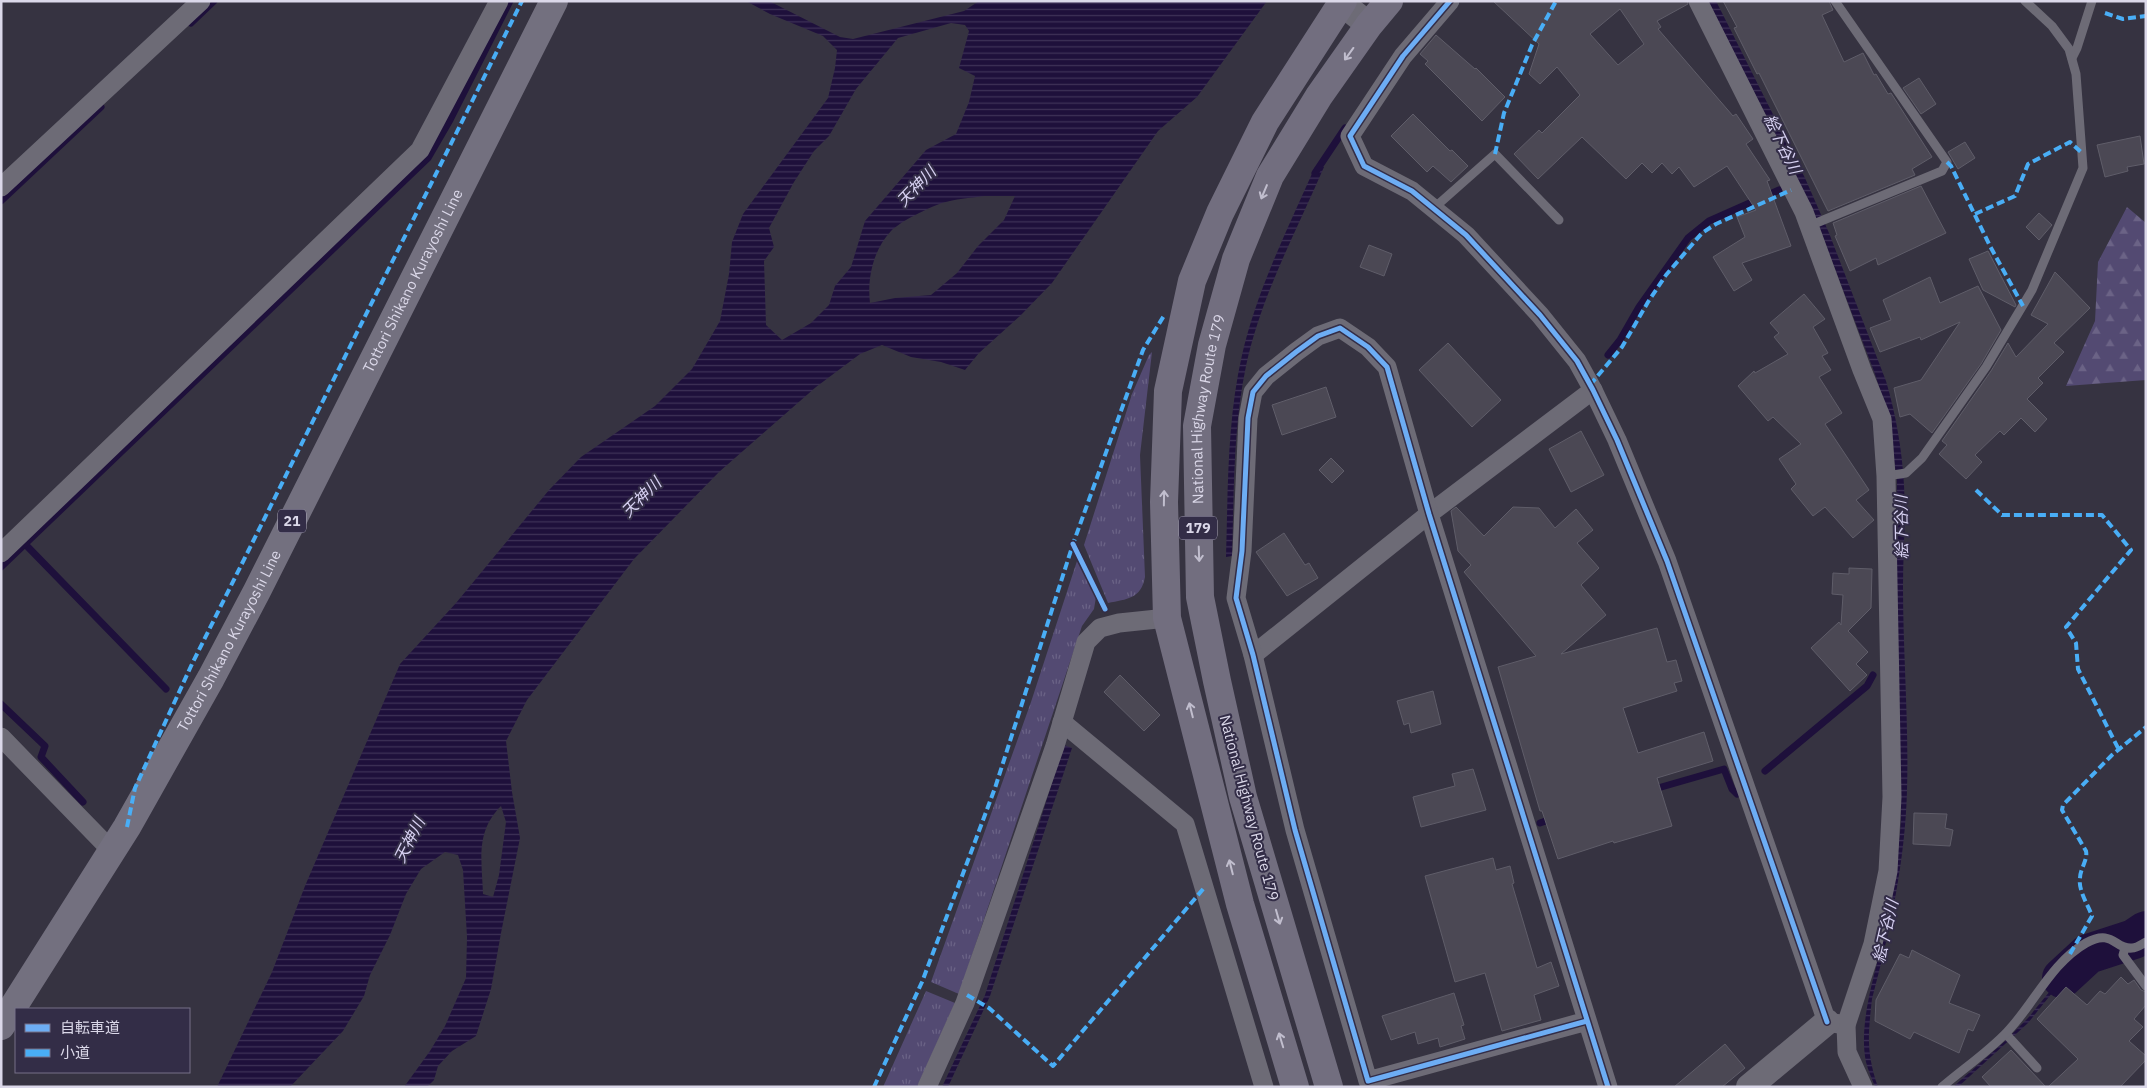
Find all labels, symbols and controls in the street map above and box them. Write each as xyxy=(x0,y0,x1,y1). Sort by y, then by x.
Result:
one-way arrow xyxy=(1343,47,1354,60)
water label: 絵下谷川 xyxy=(1760,111,1807,179)
water label: 天神川 xyxy=(892,160,941,210)
one-way arrow xyxy=(1258,184,1268,199)
street label: Tottori Shikano Kurayoshi Line xyxy=(358,186,467,376)
street label: National Highway Route 179 xyxy=(1187,312,1229,504)
water label: 天神川 xyxy=(617,472,666,521)
one-way arrow xyxy=(1160,490,1169,506)
water label: 絵下谷川 xyxy=(1890,493,1912,559)
road number: 21 xyxy=(278,510,306,532)
road number: 179 xyxy=(1179,516,1217,540)
one-way arrow xyxy=(1194,546,1204,562)
street label: Tottori Shikano Kurayoshi Line xyxy=(173,547,285,735)
one-way arrow xyxy=(1185,702,1195,718)
street label: National Highway Route 179 xyxy=(1216,713,1283,903)
water label: 天神川 xyxy=(389,812,430,866)
one-way arrow xyxy=(1226,860,1235,876)
water label: 絵下谷川 xyxy=(1868,896,1902,964)
one-way arrow xyxy=(1274,909,1284,925)
legend xyxy=(15,1008,190,1073)
text: 自転車道 xyxy=(60,1018,120,1037)
one-way arrow xyxy=(1276,1032,1286,1048)
text: 小道 xyxy=(60,1043,90,1062)

